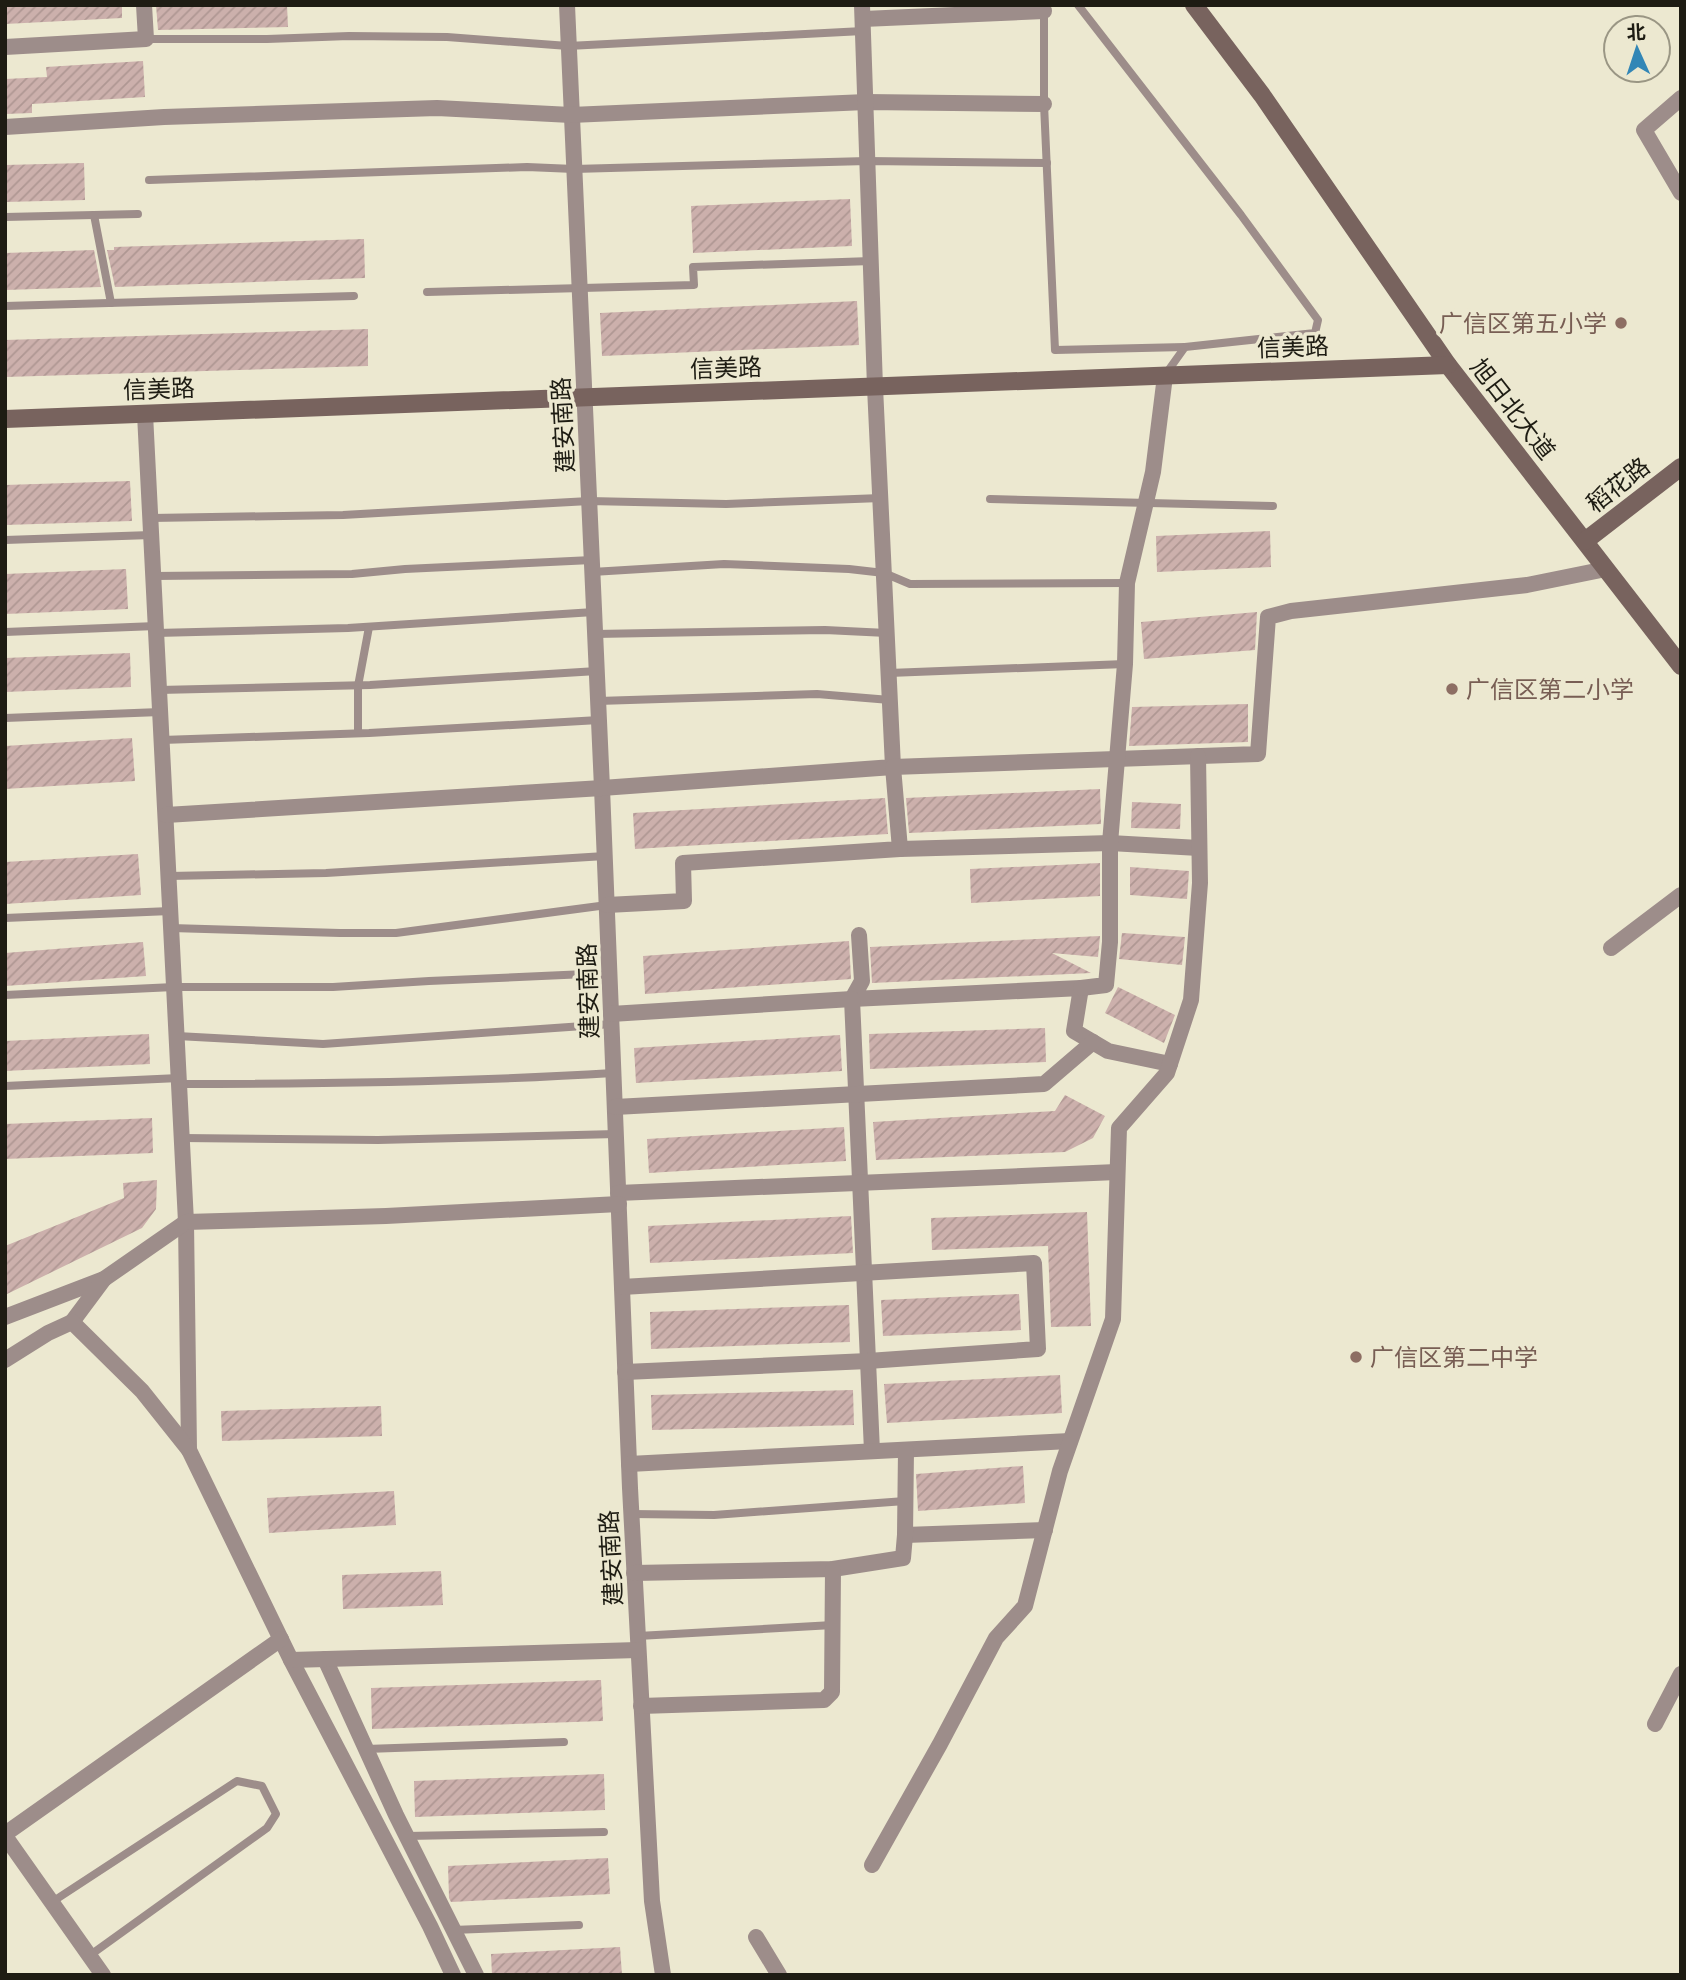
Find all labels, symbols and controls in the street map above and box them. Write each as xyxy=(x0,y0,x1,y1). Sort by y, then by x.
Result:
north arrow xyxy=(1602,14,1672,84)
text: 北 xyxy=(1626,20,1646,45)
place label: 广信区第五小学 xyxy=(1439,308,1607,339)
marker: 广信区第五小学 xyxy=(1613,315,1629,331)
street label: 信美路 xyxy=(1256,330,1330,364)
street label: 信美路 xyxy=(689,351,763,385)
street label: 旭日北大道 xyxy=(1464,352,1562,466)
street label: 信美路 xyxy=(122,372,196,406)
street label: 建安南路 xyxy=(545,376,581,474)
street label: 稻花路 xyxy=(1580,451,1656,519)
place label: 广信区第二小学 xyxy=(1466,674,1634,705)
marker: 广信区第二小学 xyxy=(1444,681,1460,697)
street label: 建安南路 xyxy=(571,942,605,1040)
place label: 广信区第二中学 xyxy=(1370,1342,1538,1373)
marker: 广信区第二中学 xyxy=(1348,1349,1364,1365)
street label: 建安南路 xyxy=(593,1509,629,1607)

